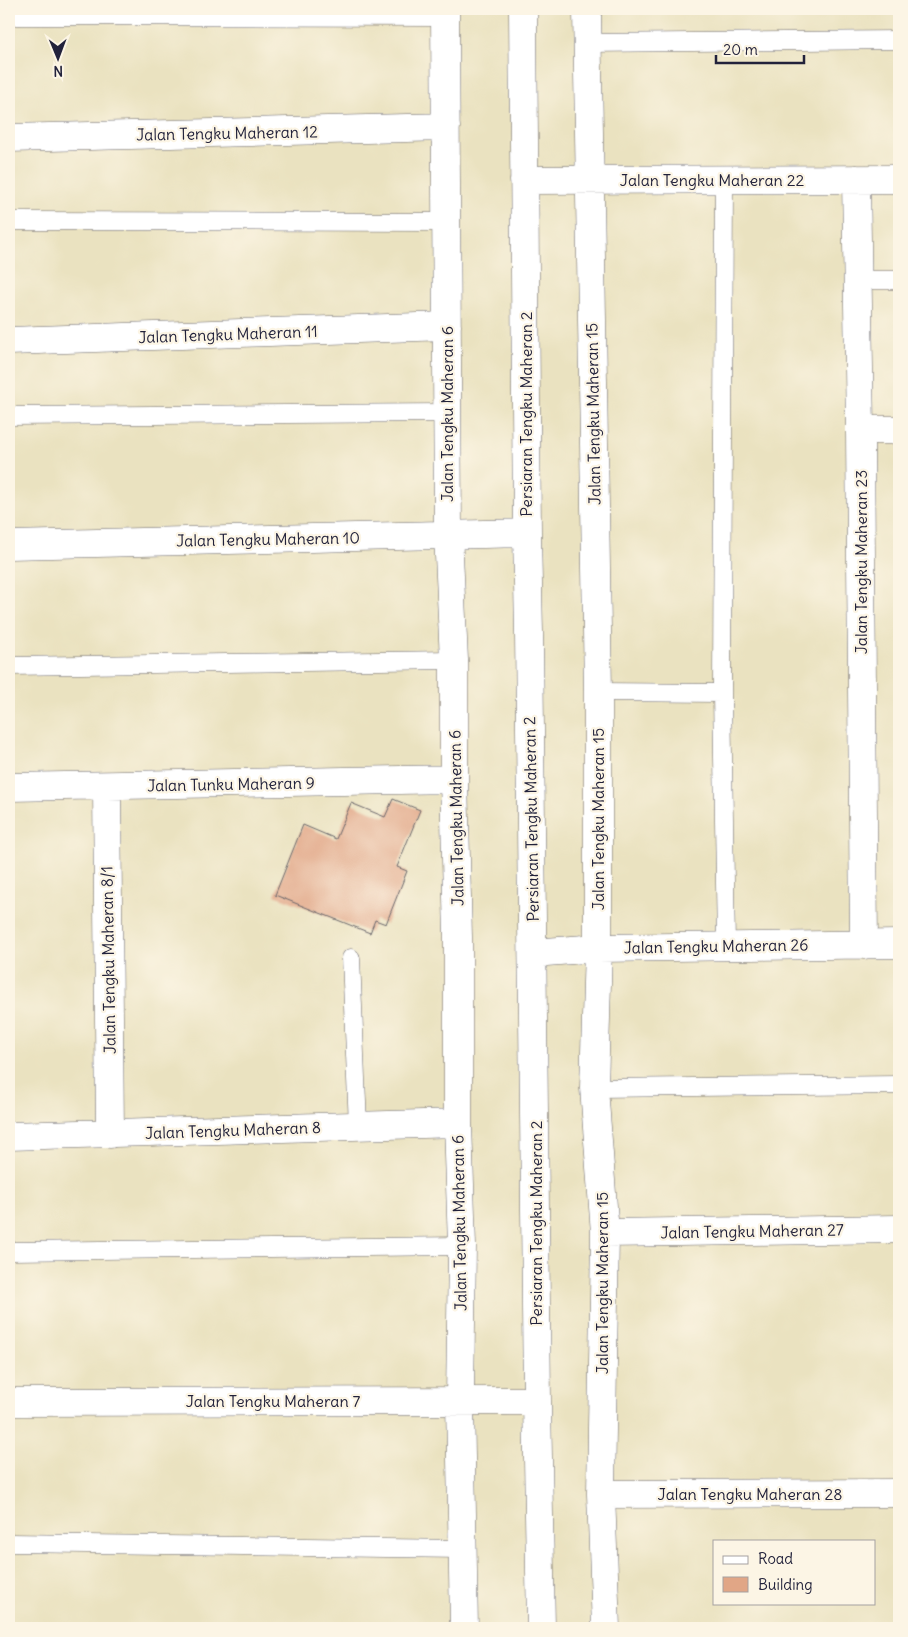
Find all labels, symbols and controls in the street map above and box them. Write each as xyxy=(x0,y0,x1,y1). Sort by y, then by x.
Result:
north arrow xyxy=(32,32,82,82)
scale bar xyxy=(716,32,803,64)
text: 20 m xyxy=(723,40,758,59)
text: N xyxy=(53,62,63,80)
street label: Jalan Tengku Maheran 12 xyxy=(136,121,318,145)
street label: Jalan Tengku Maheran 22 xyxy=(620,170,804,190)
street label: Persiaran Tengku Maheran 2 xyxy=(516,311,536,517)
street label: Jalan Tengku Maheran 11 xyxy=(138,321,318,347)
street label: Jalan Tengku Maheran 15 xyxy=(581,323,605,505)
street label: Jalan Tengku Maheran 6 xyxy=(437,326,457,502)
street label: Jalan Tengku Maheran 23 xyxy=(851,470,871,654)
street label: Jalan Tengku Maheran 10 xyxy=(176,527,360,551)
street label: Persiaran Tengku Maheran 2 xyxy=(519,716,543,922)
street label: Jalan Tengku Maheran 15 xyxy=(588,728,608,910)
street label: Jalan Tengku Maheran 6 xyxy=(444,730,468,906)
street label: Jalan Tunku Maheran 9 xyxy=(147,773,315,795)
street label: Jalan Tengku Maheran 8/1 xyxy=(96,866,120,1054)
street label: Jalan Tengku Maheran 26 xyxy=(623,934,809,958)
street label: Jalan Tengku Maheran 8 xyxy=(145,1117,321,1143)
street label: Persiaran Tengku Maheran 2 xyxy=(526,1120,546,1326)
street label: Jalan Tengku Maheran 6 xyxy=(447,1135,471,1311)
street label: Jalan Tengku Maheran 15 xyxy=(592,1192,612,1374)
street label: Jalan Tengku Maheran 27 xyxy=(660,1219,844,1243)
street label: Jalan Tengku Maheran 7 xyxy=(186,1391,360,1411)
street label: Jalan Tengku Maheran 28 xyxy=(658,1484,842,1504)
legend xyxy=(713,1540,876,1604)
text: Road xyxy=(758,1549,793,1568)
text: Building xyxy=(758,1575,813,1594)

